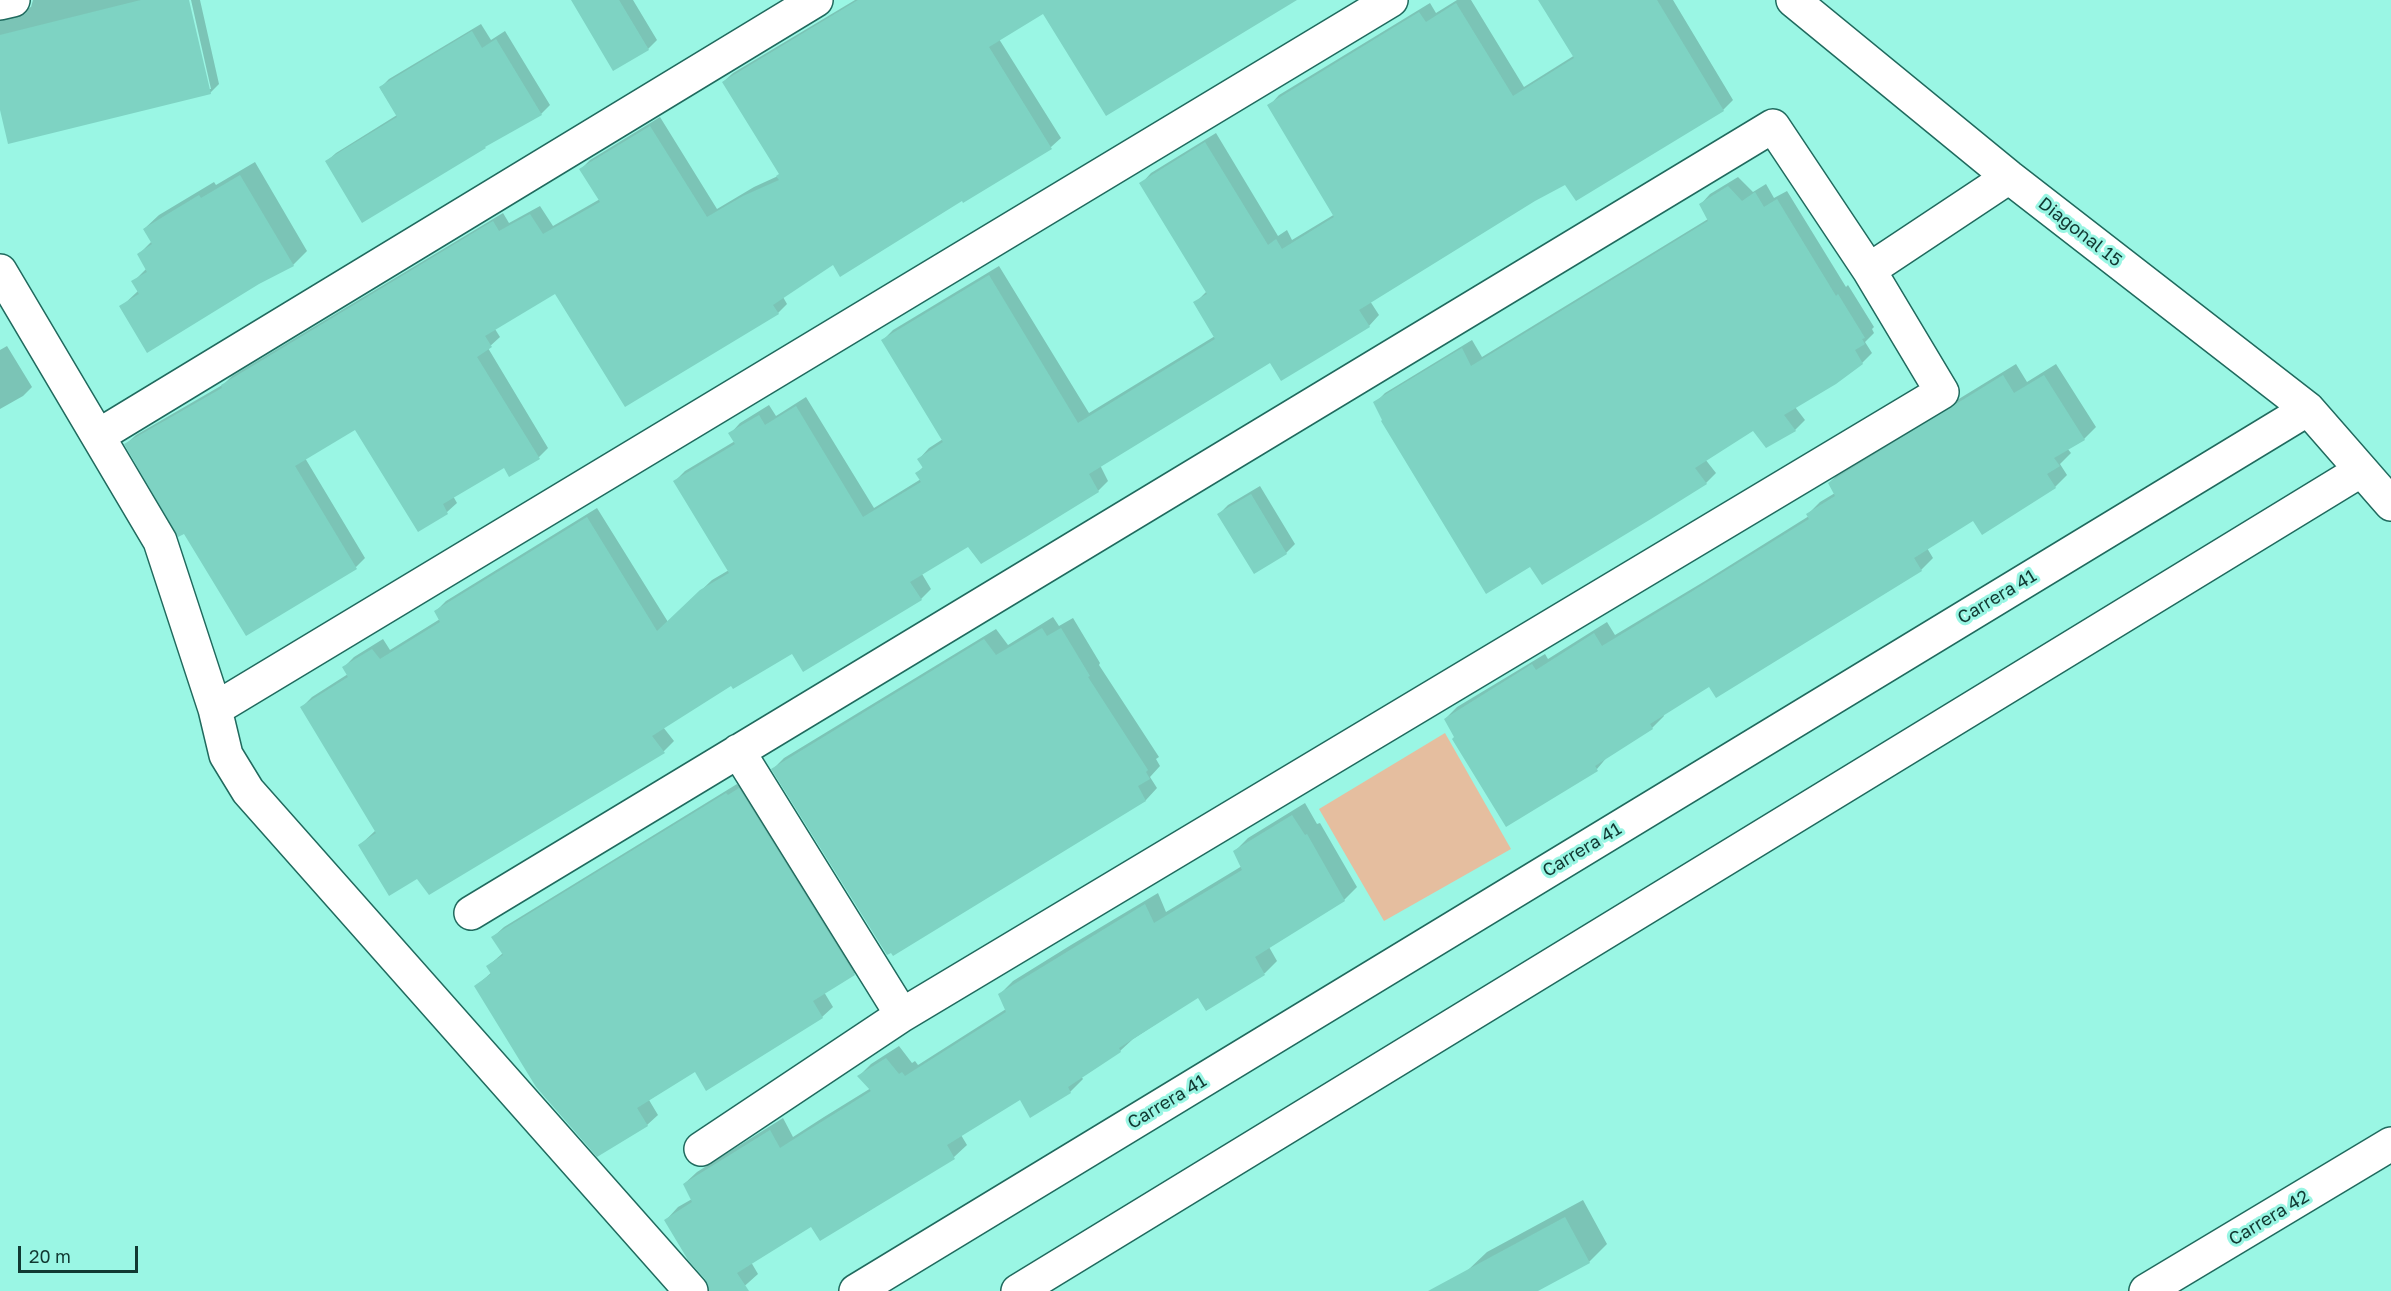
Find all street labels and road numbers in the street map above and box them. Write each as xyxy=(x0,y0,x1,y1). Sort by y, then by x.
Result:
street label: Diagonal 15 xyxy=(2034,193,2126,271)
street label: Carrera 41 xyxy=(1954,565,2040,629)
street label: Carrera 41 xyxy=(1539,818,1625,882)
street label: Carrera 41 xyxy=(1124,1070,1210,1134)
street label: Carrera 42 xyxy=(2225,1186,2313,1250)

